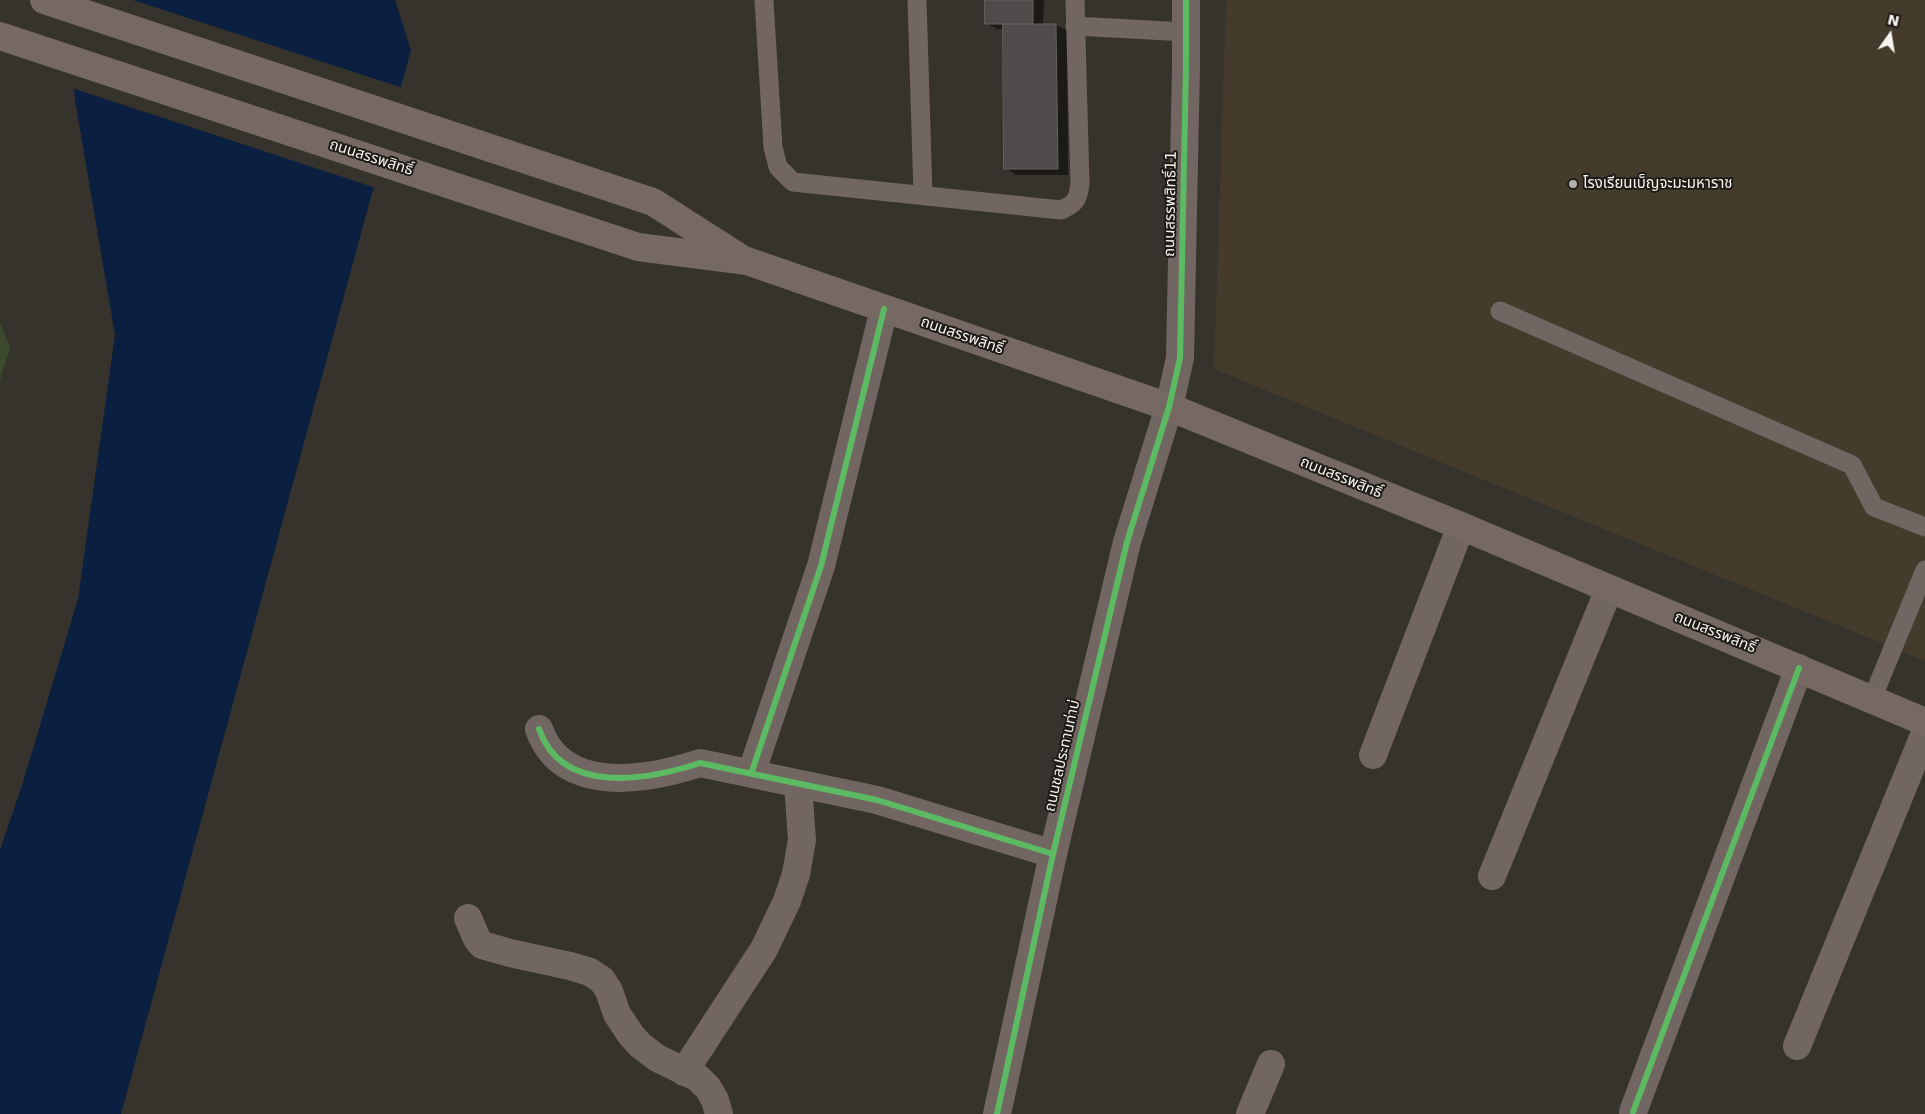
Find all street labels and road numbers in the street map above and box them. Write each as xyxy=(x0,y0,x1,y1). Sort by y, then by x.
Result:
street label: ถนนสรรพสิทธิ์ xyxy=(327,136,415,180)
street label: ถนนสรรพสิทธิ์11 xyxy=(1161,151,1181,257)
street label: ถนนสรรพสิทธิ์ xyxy=(918,313,1006,359)
street label: ถนนสรรพสิทธิ์ xyxy=(1297,453,1385,503)
street label: ถนนสรรพสิทธิ์ xyxy=(1671,608,1759,658)
street label: ถนนชลประทานท่าบ่ xyxy=(1041,698,1085,814)

